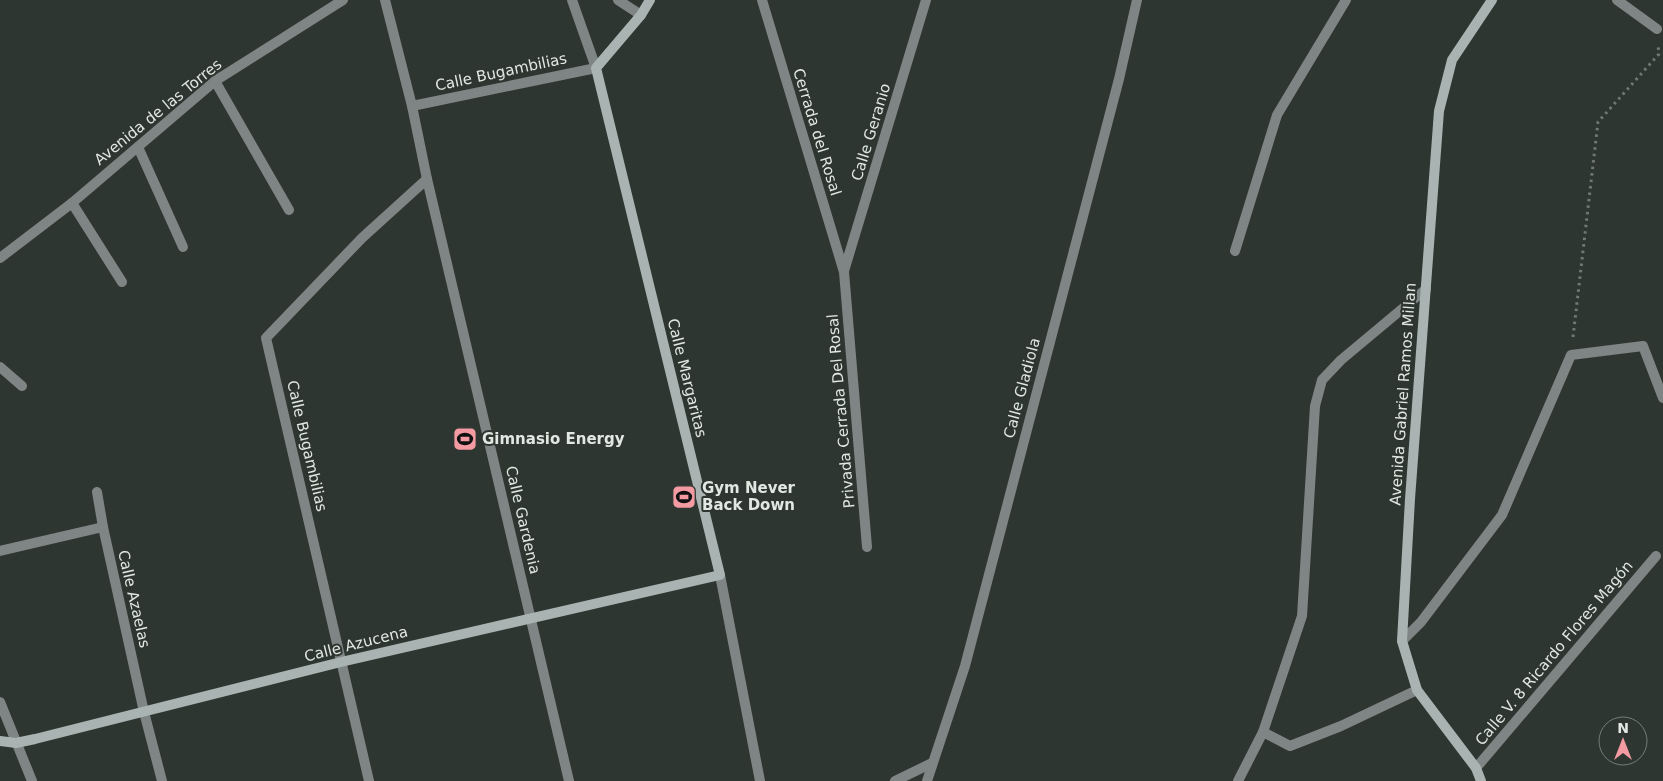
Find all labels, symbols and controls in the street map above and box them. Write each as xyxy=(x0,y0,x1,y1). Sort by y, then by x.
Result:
street label: Calle Bugambilias xyxy=(434,49,569,95)
street label: Avenida de las Torres xyxy=(91,55,225,169)
street label: Cerrada del Rosal xyxy=(789,66,845,198)
street label: Calle Geranio xyxy=(848,81,894,183)
street label: Avenida Gabriel Ramos Millan xyxy=(1386,282,1420,506)
street label: Privada Cerrada Del Rosal xyxy=(824,313,858,509)
street label: Calle Margaritas xyxy=(664,317,711,440)
street label: Calle Gladiola xyxy=(1000,336,1044,440)
street label: Calle Bugambilias xyxy=(283,379,331,514)
sports icon: Gimnasio Energy xyxy=(452,426,478,452)
place label: Gimnasio Energy xyxy=(482,430,625,448)
street label: Calle Gardenia xyxy=(502,464,544,576)
place label: Gym Never Back Down xyxy=(702,479,796,514)
sports icon: Gym Never Back Down xyxy=(671,484,697,510)
street label: Calle Azaelas xyxy=(114,548,154,650)
street label: Calle V. 8 Ricardo Flores Magón xyxy=(1471,557,1637,749)
street label: Calle Azucena xyxy=(302,622,410,666)
north arrow xyxy=(1598,716,1648,766)
text: N xyxy=(1617,720,1629,736)

